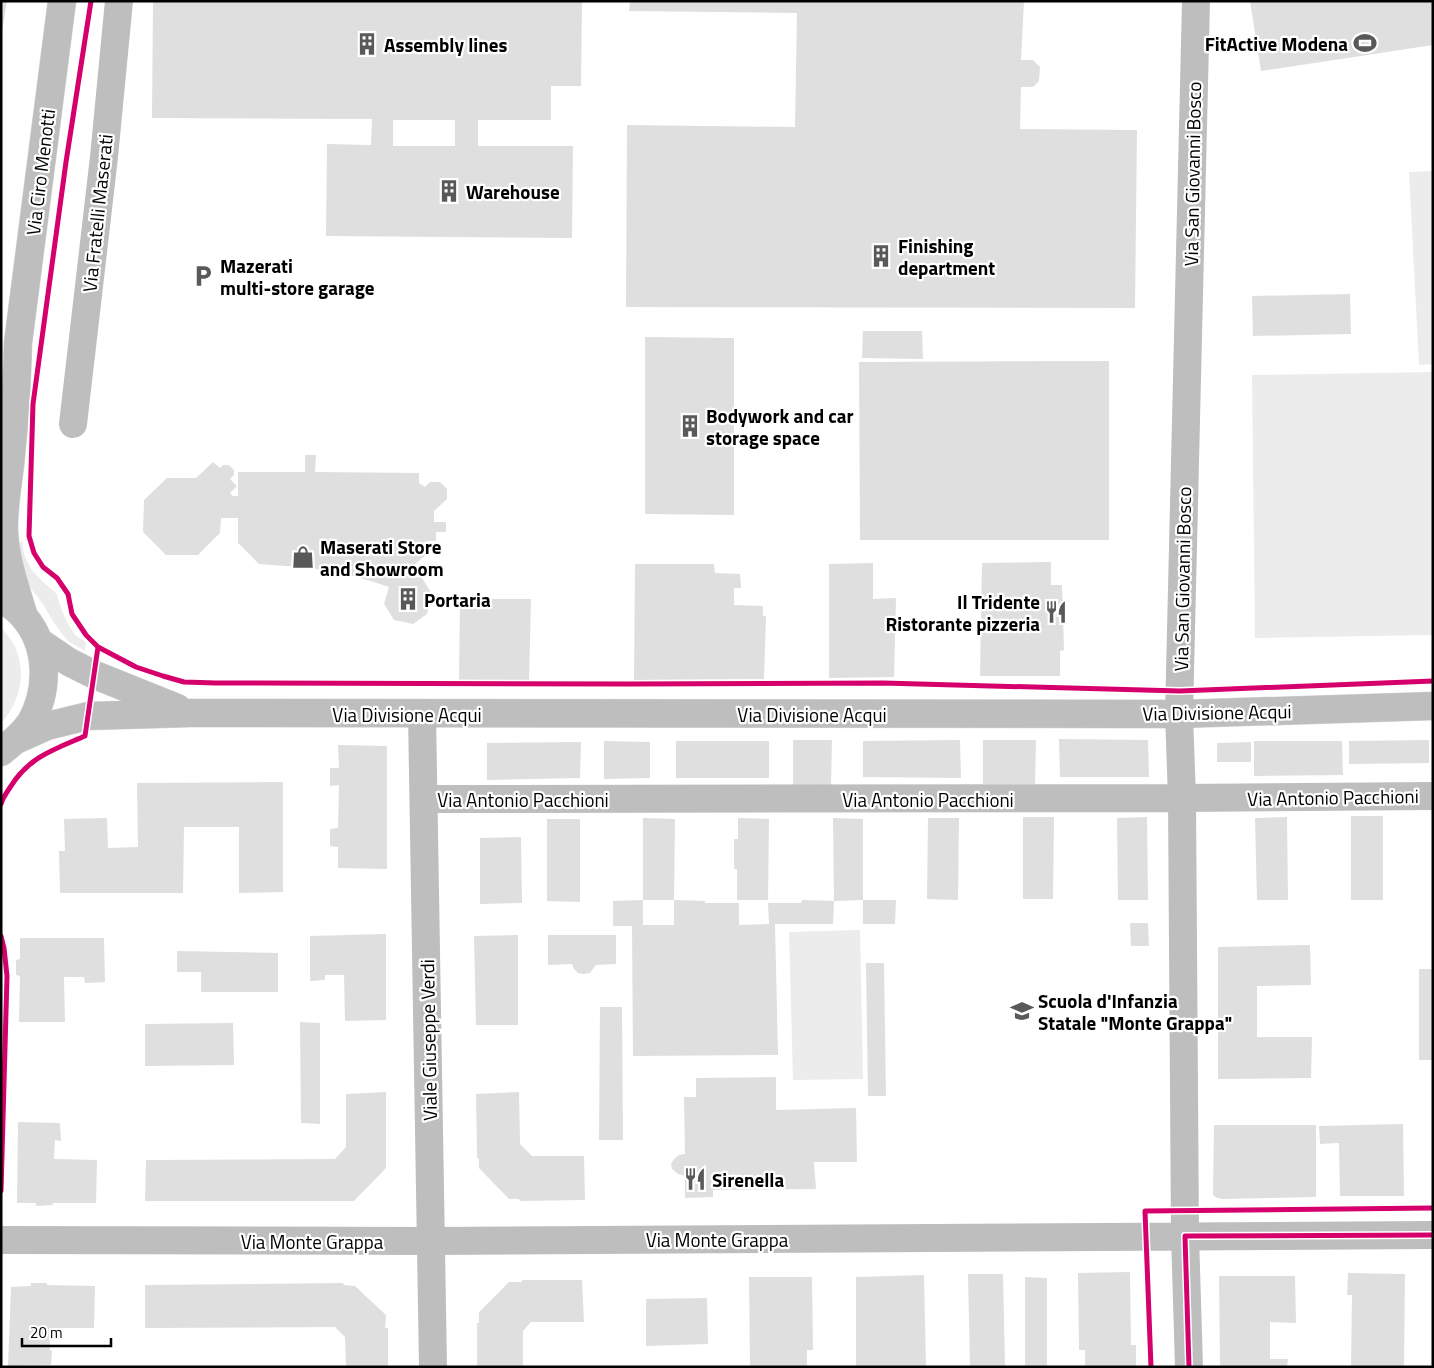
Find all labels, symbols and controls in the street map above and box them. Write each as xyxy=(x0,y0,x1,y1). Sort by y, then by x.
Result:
place label: FitActive Modena xyxy=(1205,29,1348,58)
place label: Assembly lines xyxy=(384,30,507,59)
sports icon: FitActive Modena xyxy=(1352,30,1378,56)
building icon: Assembly lines xyxy=(354,31,380,57)
street label: Via San Giovanni Bosco xyxy=(1176,81,1208,267)
street label: Via Ciro Menotti xyxy=(18,107,62,237)
street label: Via Fratelli Maserati xyxy=(74,133,120,293)
place label: Warehouse xyxy=(466,177,560,206)
building icon: Warehouse xyxy=(436,178,462,204)
place label: Finishing department xyxy=(898,231,995,282)
building icon: Finishing department xyxy=(868,243,894,269)
place label: Mazerati multi-store garage xyxy=(220,251,375,302)
parking icon: Mazerati multi-store garage xyxy=(190,263,216,289)
place label: Bodywork and car storage space xyxy=(706,401,854,452)
building icon: Bodywork and car storage space xyxy=(677,413,703,439)
street label: Via San Giovanni Bosco xyxy=(1166,486,1198,672)
place label: Maserati Store and Showroom xyxy=(320,532,444,583)
shop icon: Maserati Store and Showroom xyxy=(290,544,316,570)
place label: Portaria xyxy=(424,585,491,614)
building icon: Portaria xyxy=(395,586,421,612)
place label: Il Tridente Ristorante pizzeria xyxy=(885,587,1040,638)
restaurant icon: Il Tridente Ristorante pizzeria xyxy=(1043,599,1069,625)
street label: Via Divisione Acqui xyxy=(1142,696,1292,728)
street label: Via Divisione Acqui xyxy=(332,700,482,729)
street label: Via Divisione Acqui xyxy=(737,700,887,729)
street label: Via Antonio Pacchioni xyxy=(1247,781,1419,813)
street label: Via Antonio Pacchioni xyxy=(437,785,609,814)
street label: Via Antonio Pacchioni xyxy=(842,785,1014,814)
street label: Viale Giuseppe Verdi xyxy=(412,959,444,1121)
place label: Scuola d'Infanzia Statale "Monte Grappa" xyxy=(1038,986,1232,1037)
school or university icon: Scuola d'Infanzia Statale "Monte Grappa" xyxy=(1009,998,1035,1024)
place label: Sirenella xyxy=(712,1165,784,1194)
restaurant icon: Sirenella xyxy=(682,1166,708,1192)
street label: Via Monte Grappa xyxy=(646,1225,789,1254)
street label: Via Monte Grappa xyxy=(241,1227,384,1256)
scale bar xyxy=(22,1316,111,1348)
text: 20 m xyxy=(30,1321,63,1344)

